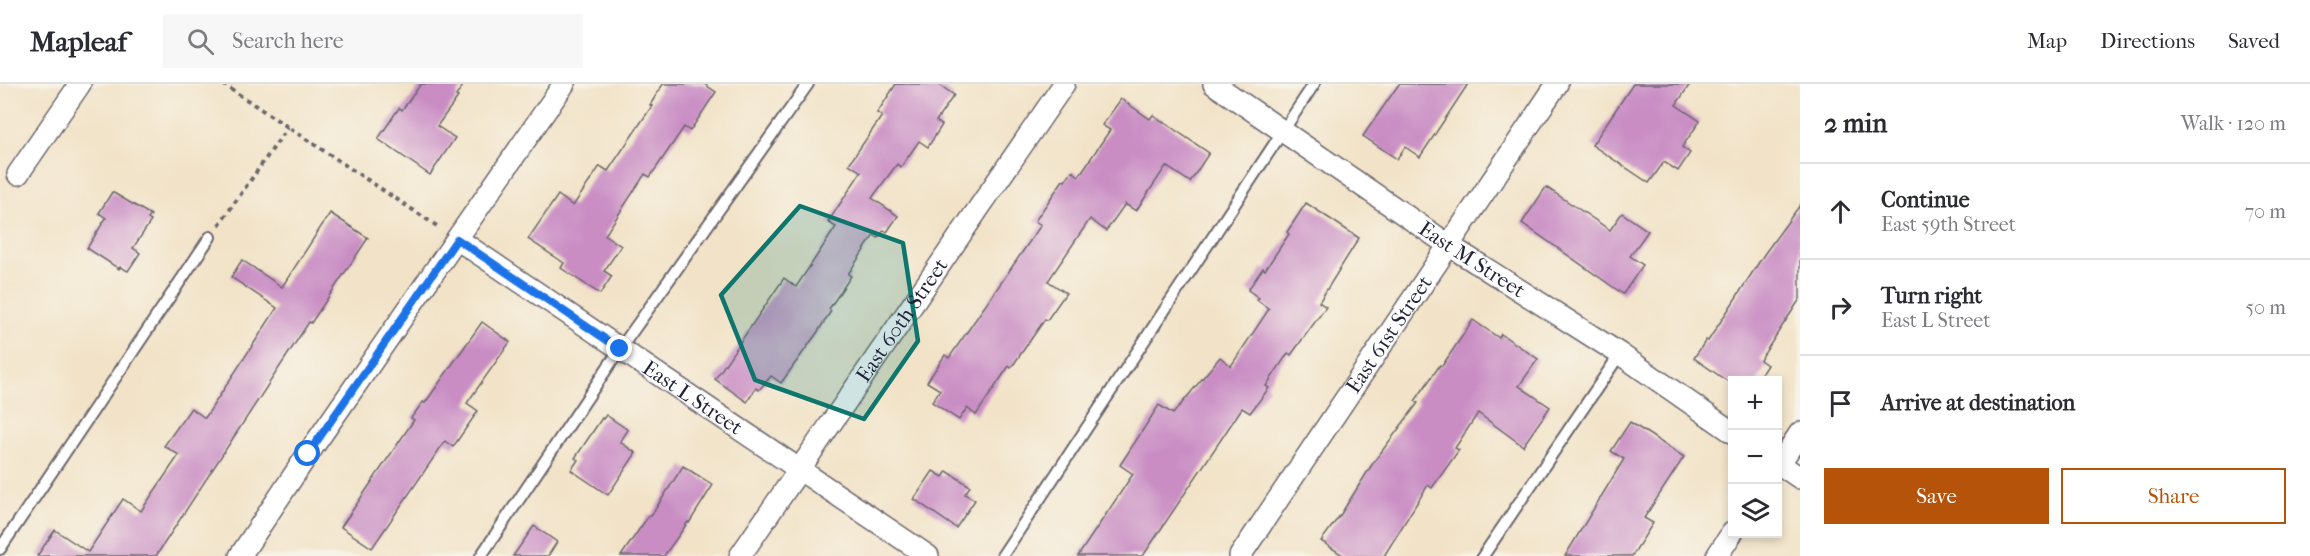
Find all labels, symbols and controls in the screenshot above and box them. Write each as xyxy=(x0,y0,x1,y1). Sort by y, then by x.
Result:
search box xyxy=(163,14,583,68)
text: Mapleaf xyxy=(30,25,127,58)
icon: search xyxy=(184,25,217,58)
text: Search here xyxy=(232,28,344,54)
text: Map xyxy=(2027,29,2067,53)
text: Directions xyxy=(2100,29,2195,53)
text: Saved xyxy=(2228,29,2280,53)
text: 2 min xyxy=(1824,108,1887,139)
text: Walk · 120 m xyxy=(2181,112,2286,135)
text: Continue xyxy=(1881,187,1970,213)
icon: ahead xyxy=(1824,195,1857,228)
text: 70 m xyxy=(2244,200,2286,223)
text: East 59th Street xyxy=(1881,213,2016,236)
street label: East M Street xyxy=(1414,216,1530,303)
street label: East 60th Street xyxy=(851,253,953,387)
street label: East 61st Street xyxy=(1341,271,1437,398)
text: Turn right xyxy=(1881,283,1982,309)
icon: right xyxy=(1824,291,1857,324)
text: 50 m xyxy=(2245,296,2286,319)
text: East L Street xyxy=(1881,309,1990,332)
route end xyxy=(606,335,632,361)
street label: East L Street xyxy=(638,356,747,440)
map controls xyxy=(1728,376,1782,538)
button: + xyxy=(1728,376,1782,430)
icon: arrive xyxy=(1824,387,1857,420)
text: Arrive at destination xyxy=(1881,390,2075,416)
button: − xyxy=(1728,430,1782,484)
route start xyxy=(294,440,320,466)
button: Save xyxy=(1824,468,2049,524)
button: Share xyxy=(2061,468,2286,524)
button: layers xyxy=(1728,484,1782,538)

